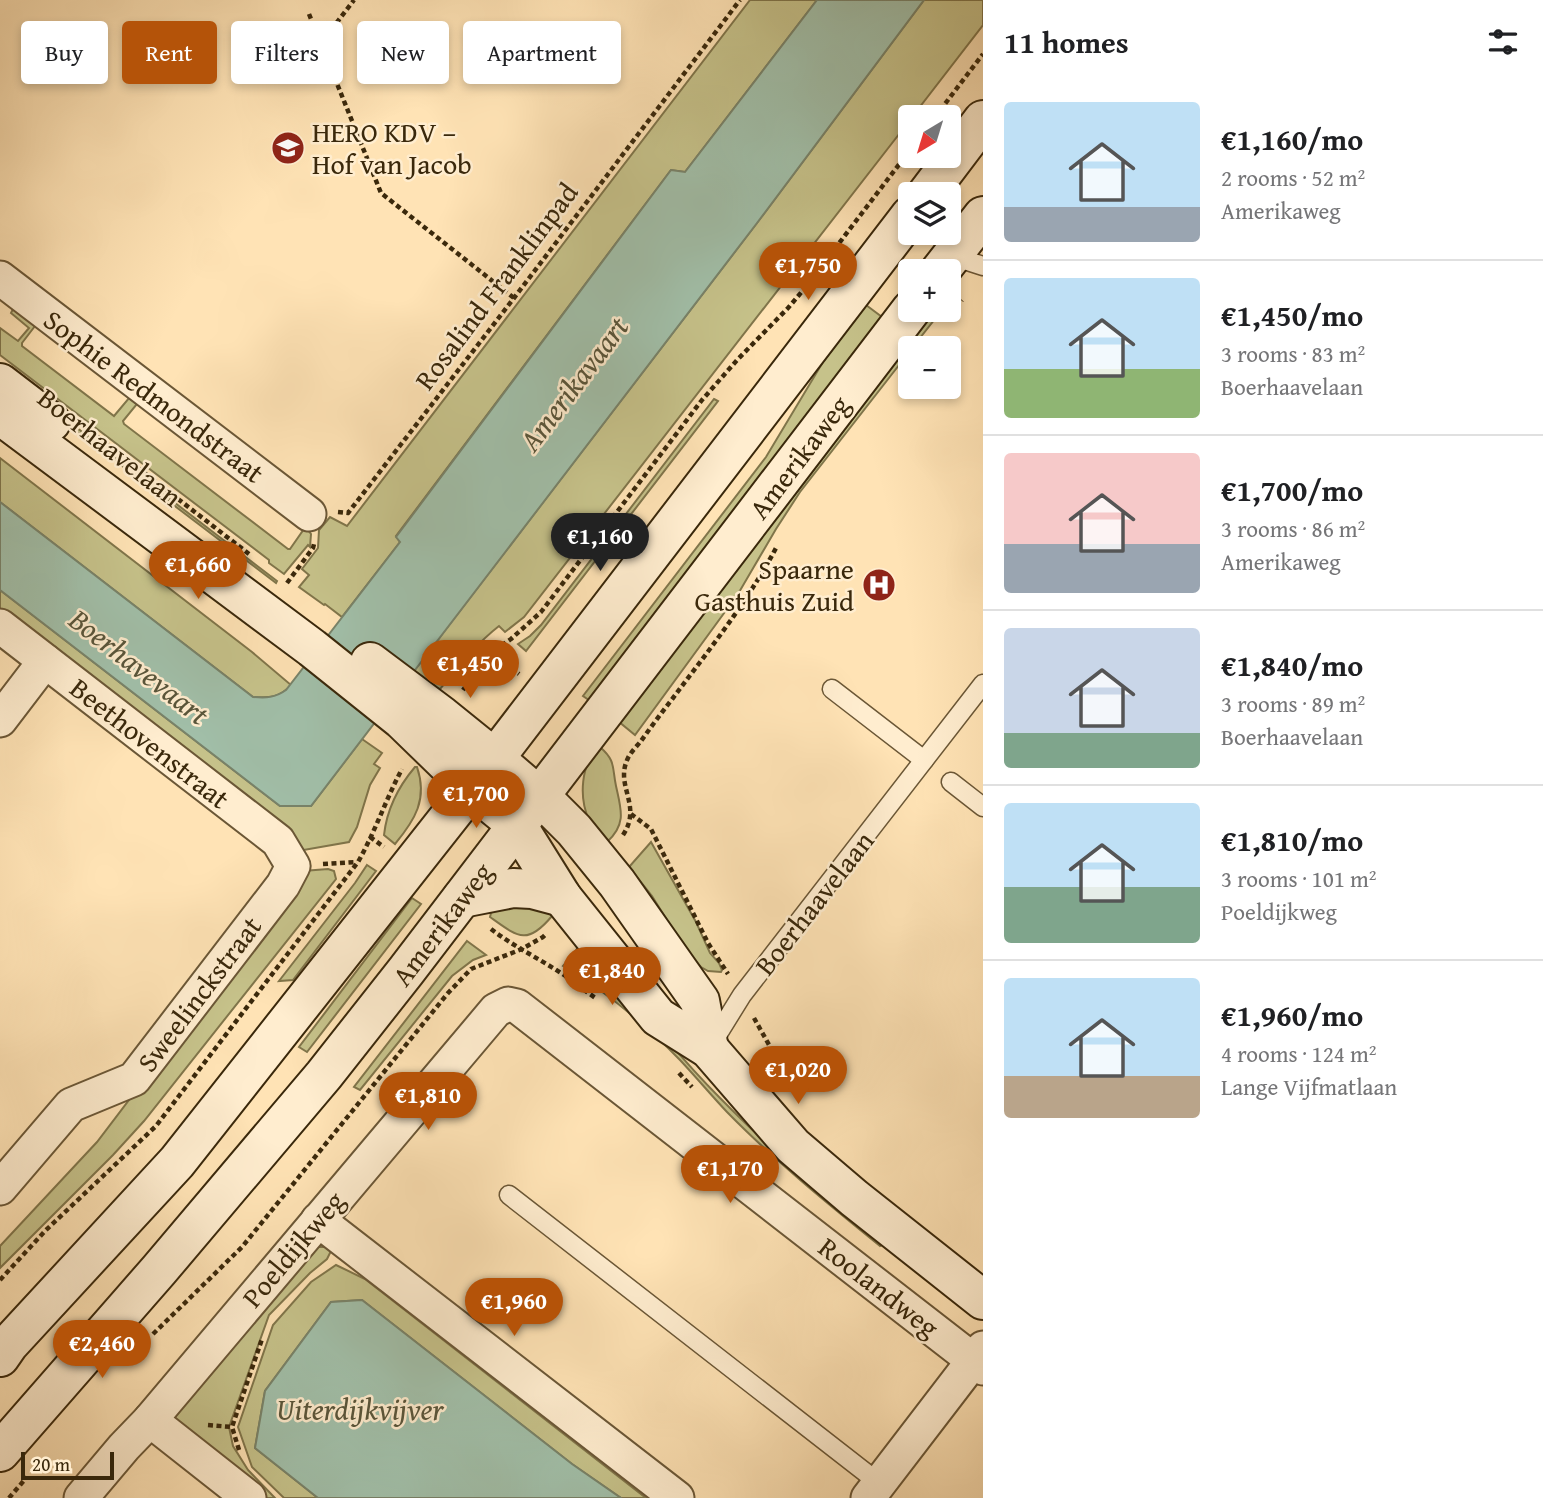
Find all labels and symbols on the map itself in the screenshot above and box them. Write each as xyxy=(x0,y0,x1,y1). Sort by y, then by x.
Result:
north arrow xyxy=(898,105,961,168)
place label: HERO KDV – Hof van Jacob xyxy=(312,111,472,184)
school or university icon: HERO KDV – Hof van Jacob xyxy=(269,129,307,167)
street label: Rosalind Franklinpad xyxy=(404,173,587,398)
pin: €1,750 xyxy=(751,243,865,302)
street label: Sophie Redmondstraat xyxy=(36,299,273,492)
water label: Amerikavaart xyxy=(507,306,639,461)
street label: Boerhaavelaan xyxy=(29,377,191,516)
street label: Amerikaweg xyxy=(738,386,859,527)
pin: €1,160 xyxy=(543,514,657,573)
pin: €1,660 xyxy=(141,542,255,601)
place label: Spaarne Gasthuis Zuid xyxy=(694,548,854,621)
hospital icon: Spaarne Gasthuis Zuid xyxy=(860,566,898,604)
water label: Boerhavevaart xyxy=(59,597,219,735)
pin: €1,450 xyxy=(413,640,527,700)
street label: Beethovenstraat xyxy=(62,667,239,818)
pin: €1,700 xyxy=(419,770,533,830)
street label: Boerhaavelaan xyxy=(744,822,883,984)
street label: Amerikaweg xyxy=(381,853,502,994)
street label: Sweelinckstraat xyxy=(126,907,271,1080)
pin: €1,840 xyxy=(555,948,669,1007)
pin: €1,020 xyxy=(741,1046,855,1106)
pin: €1,810 xyxy=(371,1072,485,1132)
pin: €1,170 xyxy=(673,1146,787,1205)
street label: Poeldijkweg xyxy=(232,1181,354,1316)
street label: Roolandweg xyxy=(810,1226,948,1347)
pin: €1,960 xyxy=(457,1278,571,1338)
pin: €2,460 xyxy=(45,1320,159,1380)
water label: Uiterdijkvijver xyxy=(276,1387,444,1431)
scale bar xyxy=(21,1449,114,1481)

